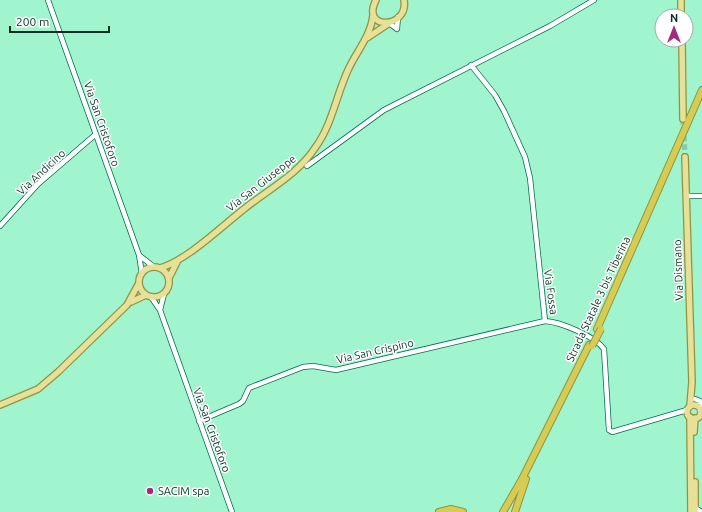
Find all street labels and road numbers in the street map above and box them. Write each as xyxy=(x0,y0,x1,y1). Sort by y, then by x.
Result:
street label: Via San Cristoforo xyxy=(82,80,122,168)
street label: Via Andicino xyxy=(15,147,67,197)
street label: Via San Giuseppe xyxy=(224,152,298,214)
street label: Strada Statale 3 bis Tiberina xyxy=(564,234,632,364)
street label: Via Dismano xyxy=(671,239,685,301)
street label: Via Fossa xyxy=(542,269,560,315)
street label: Via San Crispino xyxy=(335,336,415,366)
street label: Via San Cristoforo xyxy=(191,386,233,474)

